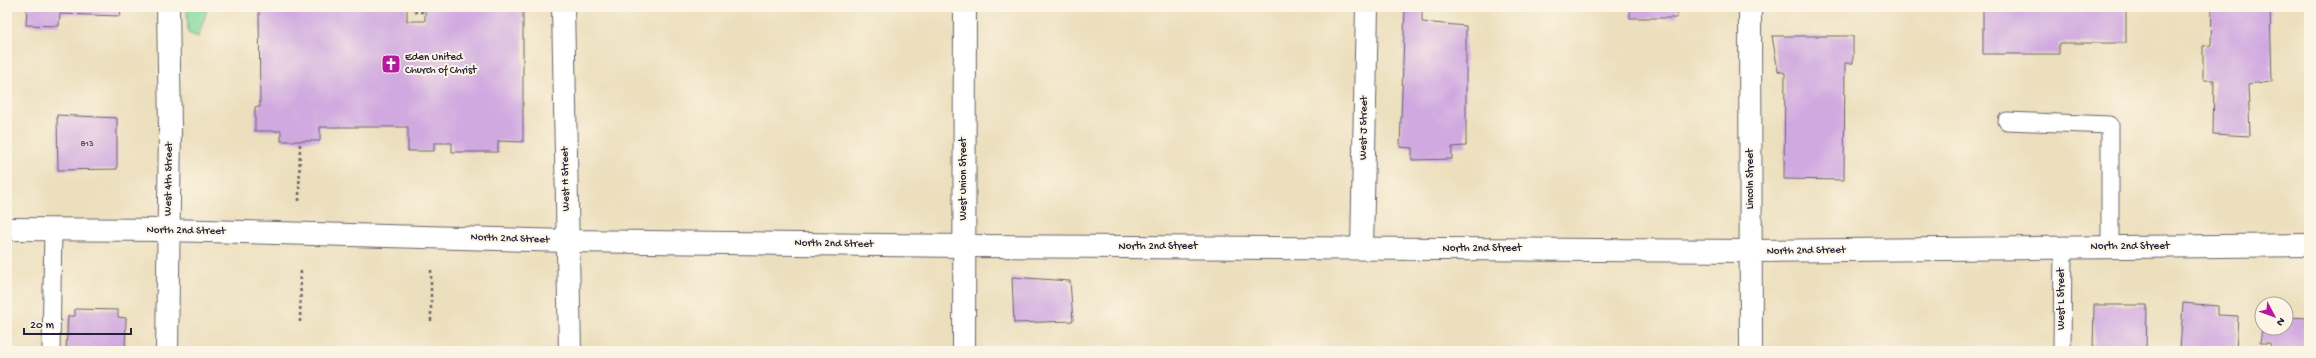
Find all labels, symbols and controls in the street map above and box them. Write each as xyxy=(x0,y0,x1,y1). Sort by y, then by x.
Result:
place label: Eden United Church of Christ xyxy=(405,52,478,77)
church icon: Eden United Church of Christ xyxy=(380,53,402,75)
street label: West J Street xyxy=(1357,94,1371,160)
street label: West Union Street xyxy=(958,136,970,221)
house number: 813 xyxy=(80,139,94,150)
street label: West 4th Street xyxy=(162,141,176,216)
street label: West H Street xyxy=(559,145,573,211)
street label: Lincoln Street xyxy=(1745,147,1757,209)
street label: North 2nd Street xyxy=(147,224,227,238)
street label: North 2nd Street xyxy=(470,232,551,246)
street label: North 2nd Street xyxy=(795,237,875,251)
street label: North 2nd Street xyxy=(1119,241,1199,253)
street label: North 2nd Street xyxy=(2091,241,2171,253)
street label: North 2nd Street xyxy=(1443,243,1523,255)
street label: North 2nd Street xyxy=(1767,244,1847,258)
street label: West L Street xyxy=(2056,266,2068,330)
north arrow xyxy=(2254,296,2294,336)
scale bar xyxy=(24,310,131,336)
text: N xyxy=(2273,315,2287,328)
text: 20 m xyxy=(30,319,55,333)

